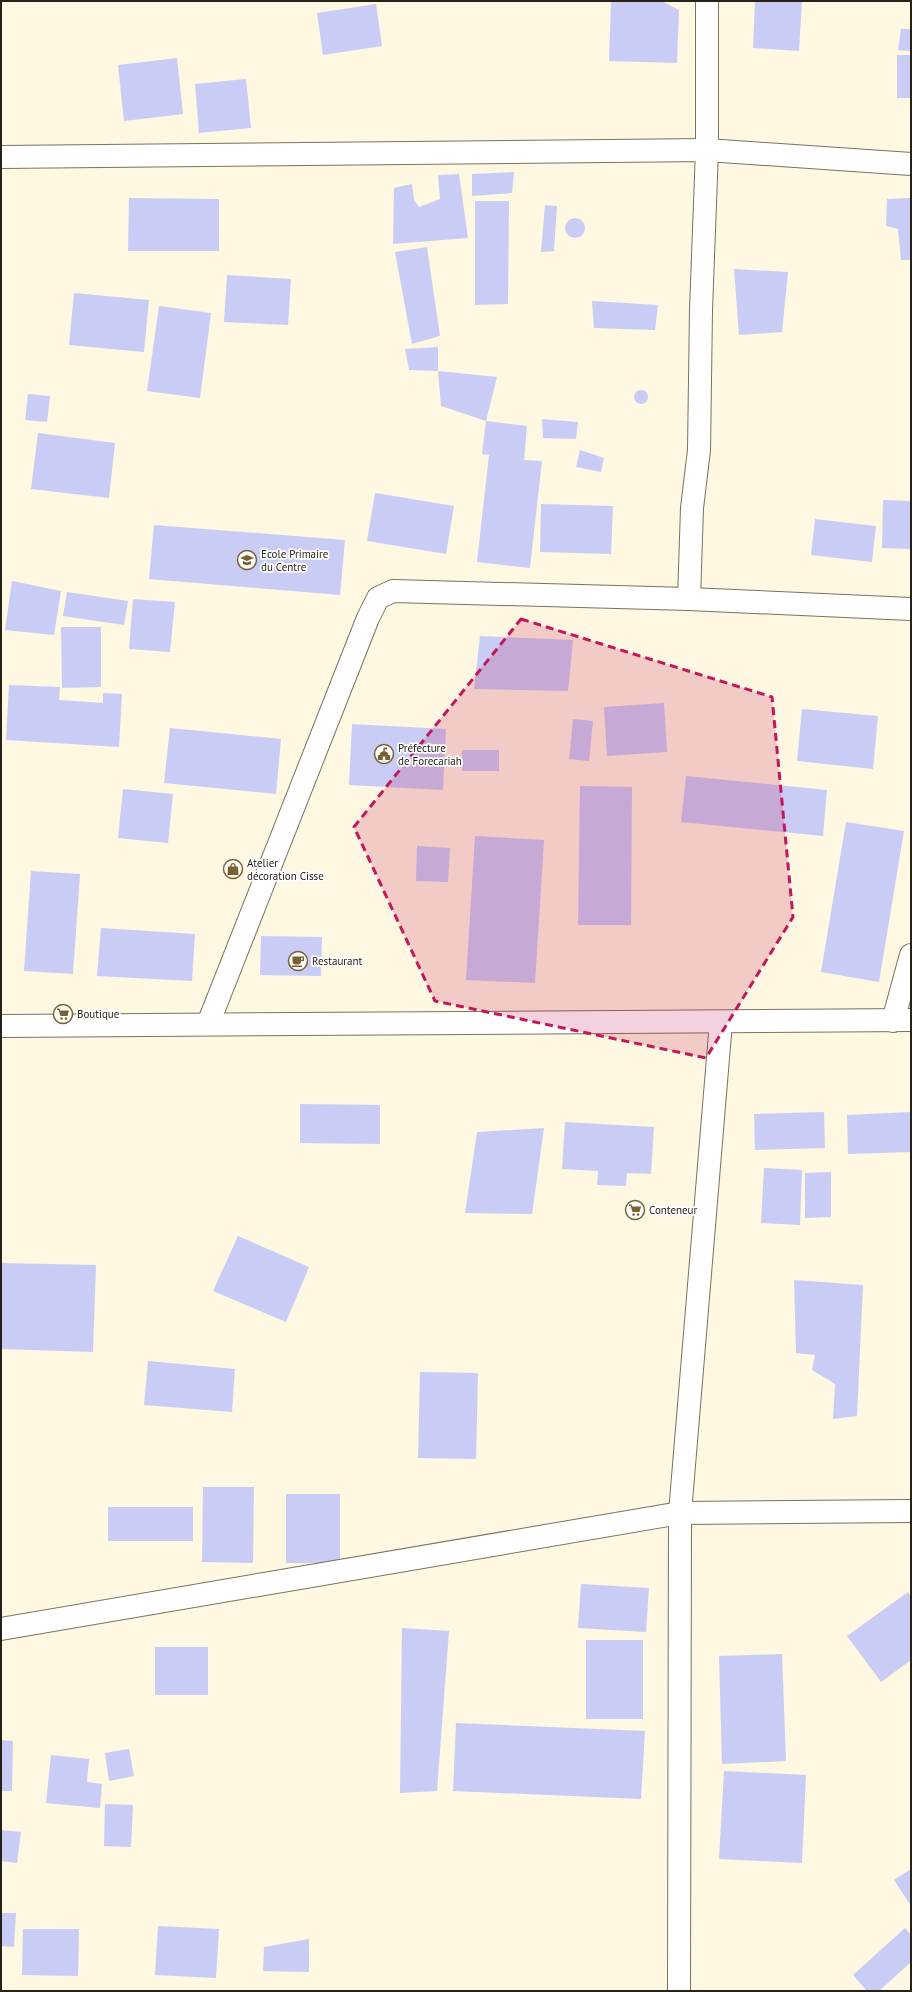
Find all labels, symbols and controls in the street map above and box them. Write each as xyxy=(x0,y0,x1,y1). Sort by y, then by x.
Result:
place label: Ecole Primaire du Centre xyxy=(261,547,329,574)
school or university icon: Ecole Primaire du Centre xyxy=(236,549,258,571)
place label: Préfecture de Forecariah xyxy=(398,741,462,768)
public building icon: Préfecture de Forecariah xyxy=(373,743,395,765)
place label: Atelier décoration Cisse xyxy=(247,856,324,883)
shop icon: Atelier décoration Cisse xyxy=(222,858,244,880)
cafe icon: Restaurant xyxy=(287,950,309,972)
place label: Restaurant xyxy=(312,954,363,968)
supermarket icon: Boutique xyxy=(52,1003,74,1025)
place label: Boutique xyxy=(77,1007,120,1021)
supermarket icon: Conteneur xyxy=(624,1199,646,1221)
place label: Conteneur xyxy=(649,1203,698,1217)

